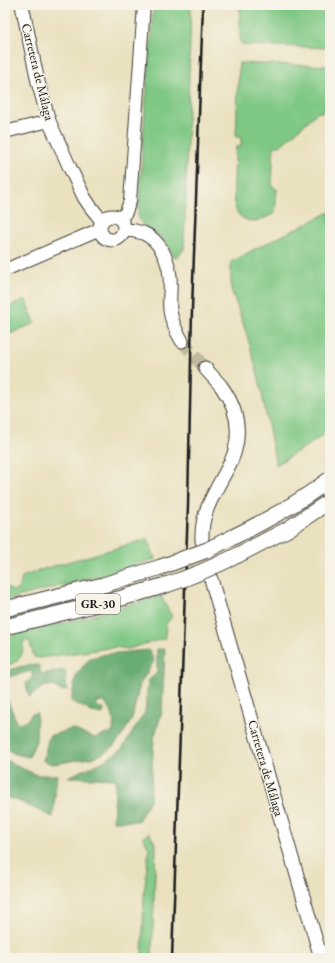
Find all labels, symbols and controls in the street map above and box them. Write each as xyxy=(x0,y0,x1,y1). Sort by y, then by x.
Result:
street label: Carretera de Málaga xyxy=(18,22,58,123)
road number: GR-30 xyxy=(76,594,120,614)
street label: Carretera de Málaga xyxy=(244,718,288,819)

